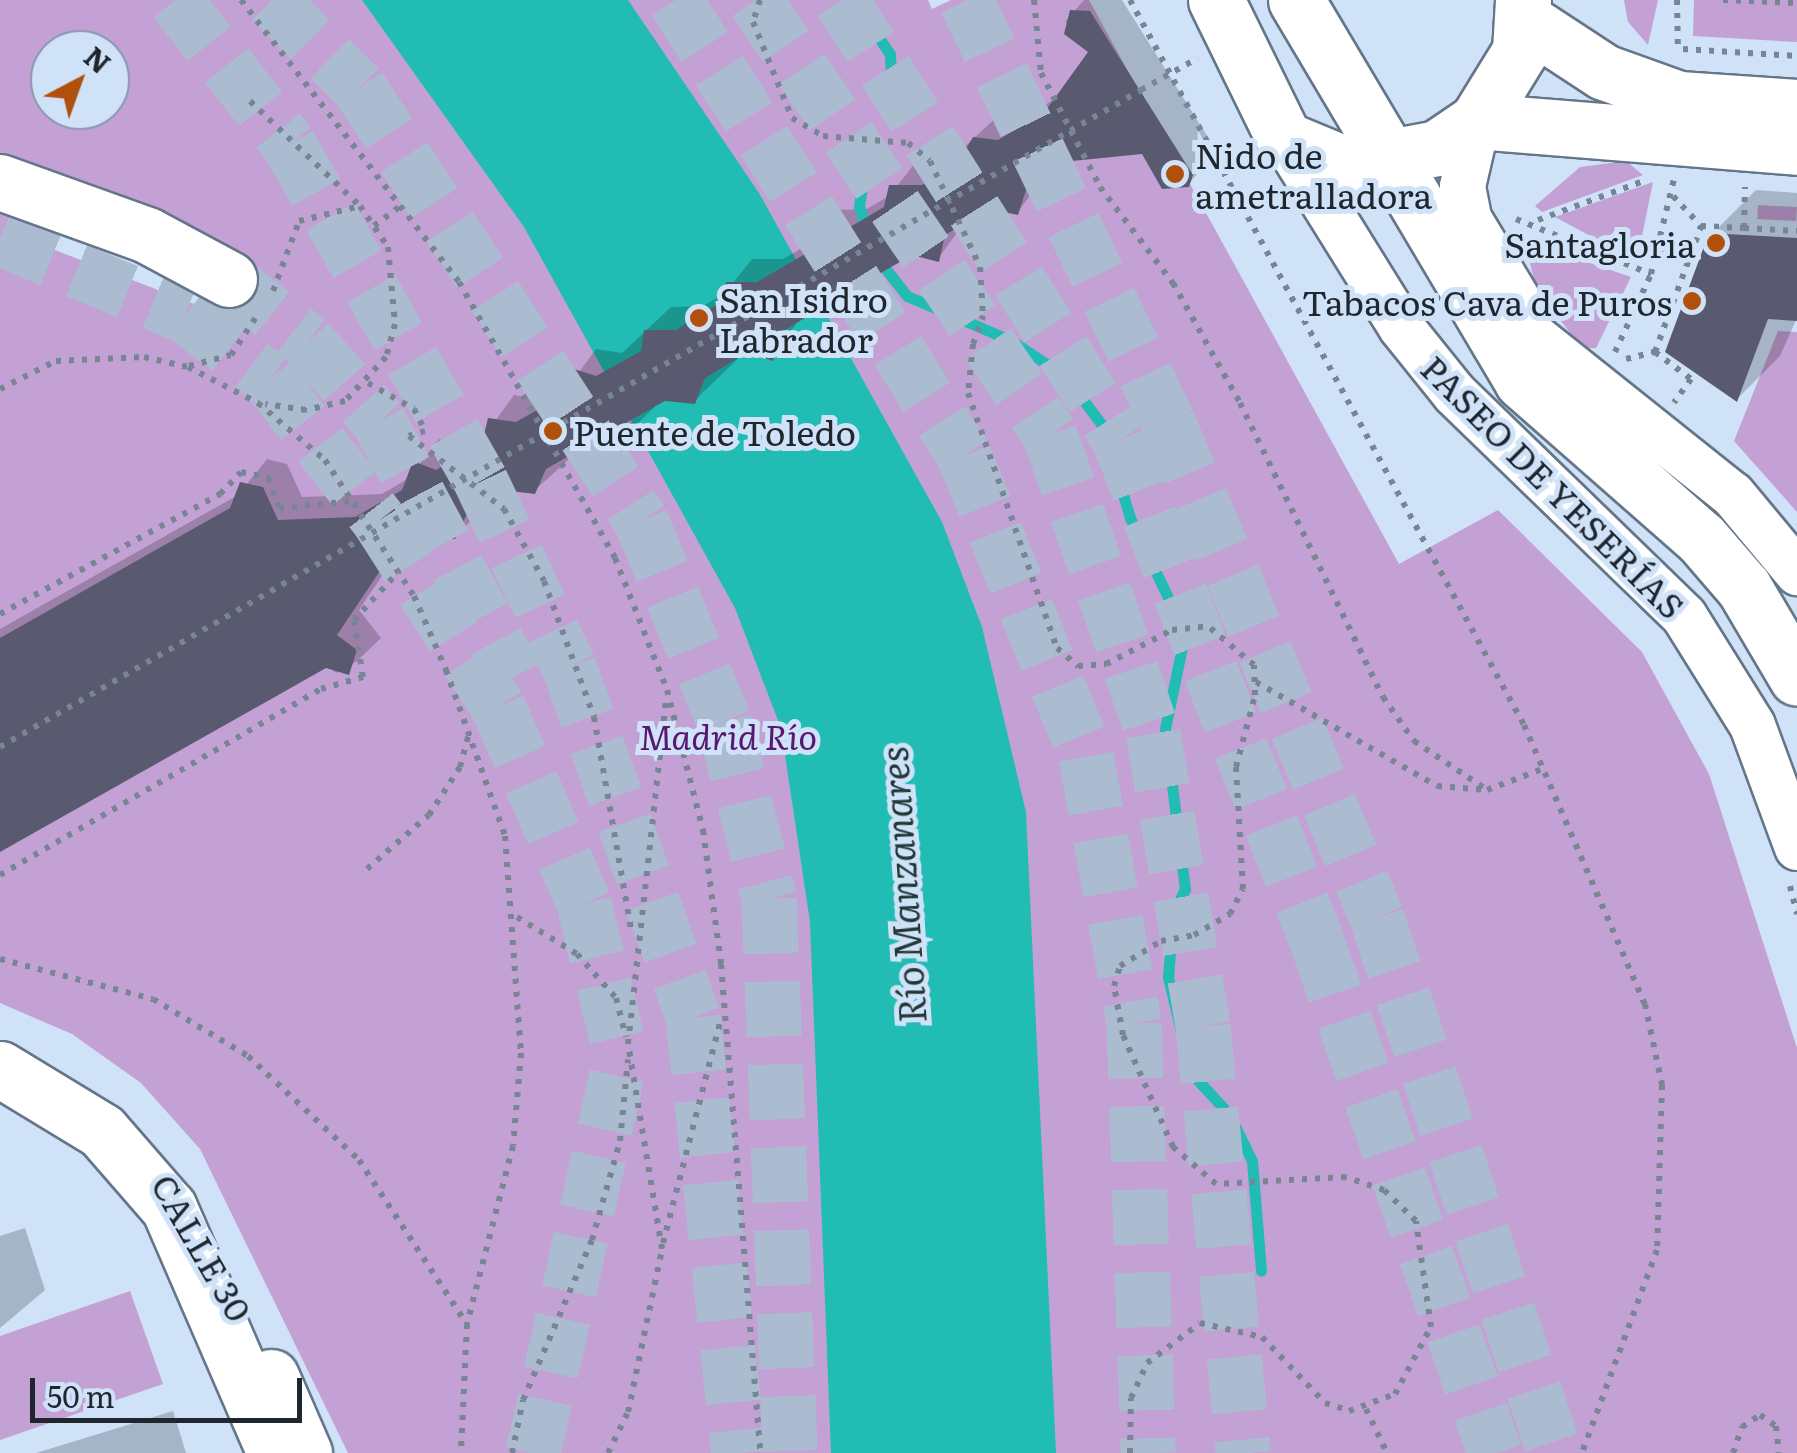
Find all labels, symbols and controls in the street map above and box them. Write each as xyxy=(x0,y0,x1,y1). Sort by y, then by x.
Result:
north arrow xyxy=(30,30,130,130)
text: N xyxy=(76,35,121,82)
place label: Nido de ametralladora xyxy=(1195,133,1432,215)
marker: Nido de ametralladora xyxy=(1164,163,1186,185)
place label: Santagloria xyxy=(1504,222,1696,264)
marker: Santagloria xyxy=(1705,232,1727,254)
place label: San Isidro Labrador xyxy=(719,277,888,359)
place label: Tabacos Cava de Puros xyxy=(1302,280,1672,322)
marker: Tabacos Cava de Puros xyxy=(1681,290,1703,312)
marker: San Isidro Labrador xyxy=(688,307,710,329)
street label: PASEO DE YESERÍAS xyxy=(1414,346,1694,626)
place label: Puente de Toledo xyxy=(573,410,856,452)
marker: Puente de Toledo xyxy=(542,420,564,442)
park label: Madrid Río xyxy=(639,714,817,756)
water label: Río Manzanares xyxy=(869,745,933,1025)
street label: CALLE 30 xyxy=(144,1166,262,1328)
scale bar xyxy=(35,1358,308,1420)
text: 50 m xyxy=(47,1373,115,1417)

